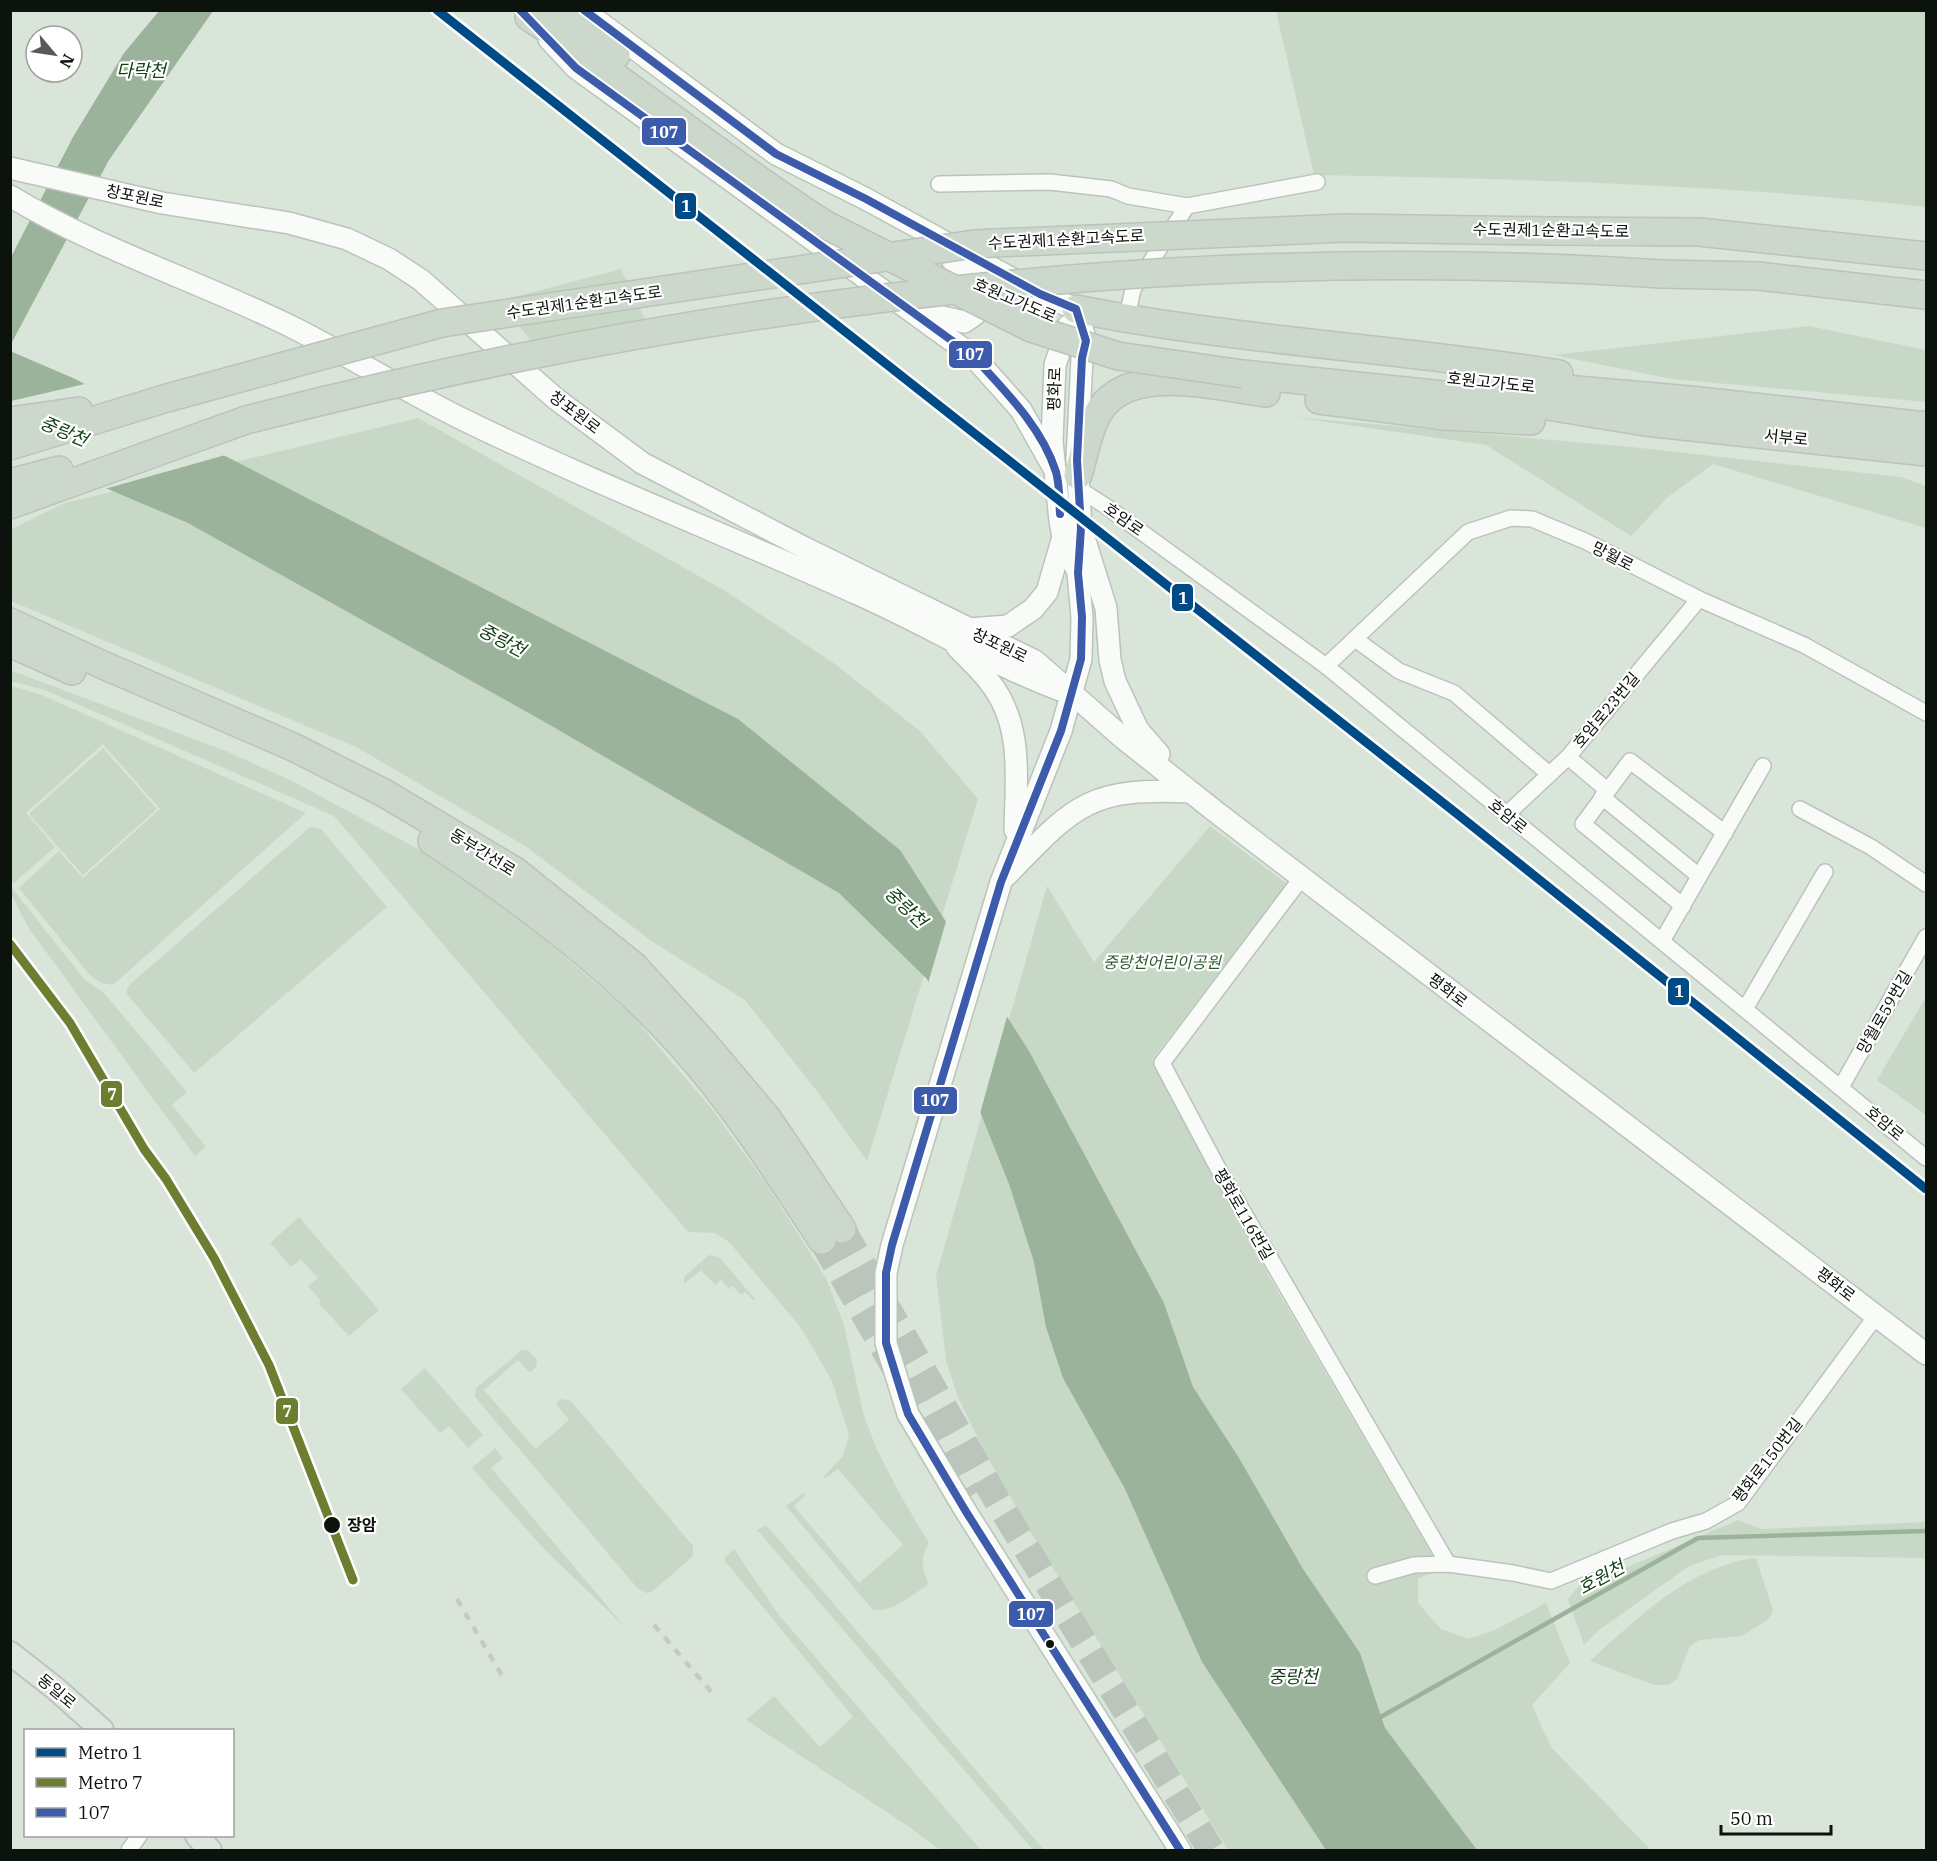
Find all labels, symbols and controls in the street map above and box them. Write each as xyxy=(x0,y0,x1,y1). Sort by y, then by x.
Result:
north arrow xyxy=(24,24,84,84)
text: N xyxy=(55,51,79,72)
water label: 다락천 xyxy=(116,59,168,82)
line badge: 107 xyxy=(641,117,687,146)
text: 107 xyxy=(650,122,678,142)
street label: 창포원로 xyxy=(104,180,166,212)
line badge: 1 xyxy=(674,192,697,220)
text: 1 xyxy=(681,196,691,216)
street label: 수도권제1순환고속도로 xyxy=(1472,219,1630,241)
street label: 수도권제1순환고속도로 xyxy=(987,225,1145,253)
street label: 호원고가도로 xyxy=(970,274,1060,327)
street label: 수도권제1순환고속도로 xyxy=(505,281,663,323)
line badge: 107 xyxy=(948,340,993,369)
text: 107 xyxy=(956,344,984,364)
street label: 평화로 xyxy=(1043,366,1065,411)
street label: 호원고가도로 xyxy=(1446,367,1536,397)
street label: 창포원로 xyxy=(545,386,605,438)
water label: 중랑천 xyxy=(37,411,94,452)
street label: 서부로 xyxy=(1763,425,1809,449)
street label: 호암로 xyxy=(1100,498,1148,540)
street label: 망월로 xyxy=(1589,537,1637,575)
line badge: 1 xyxy=(1171,583,1194,612)
text: 1 xyxy=(1178,588,1188,608)
water label: 중랑천 xyxy=(475,618,531,663)
street label: 창포원로 xyxy=(969,623,1031,667)
street label: 호암로23번길 xyxy=(1569,668,1643,752)
street label: 호암로 xyxy=(1485,794,1532,838)
street label: 동부간선로 xyxy=(446,824,520,880)
water label: 중랑천 xyxy=(880,882,934,934)
park label: 중랑천어린이공원 xyxy=(1103,952,1222,972)
street label: 망월로59번길 xyxy=(1852,967,1916,1057)
street label: 평화로 xyxy=(1424,969,1472,1011)
line badge: 1 xyxy=(1667,977,1690,1006)
text: 1 xyxy=(1674,981,1684,1001)
line badge: 7 xyxy=(100,1080,123,1108)
text: 7 xyxy=(107,1084,117,1104)
line badge: 107 xyxy=(913,1086,958,1115)
text: 107 xyxy=(921,1090,949,1110)
street label: 호암로 xyxy=(1862,1101,1909,1145)
street label: 평화로116번길 xyxy=(1210,1165,1278,1263)
street label: 평화로 xyxy=(1812,1263,1860,1306)
line badge: 7 xyxy=(275,1397,299,1425)
text: 7 xyxy=(282,1401,292,1421)
street label: 평화로150번길 xyxy=(1728,1413,1806,1507)
marker: 장암 xyxy=(322,1515,342,1535)
place label: 장암 xyxy=(347,1515,377,1535)
water label: 호원천 xyxy=(1574,1554,1630,1599)
line badge: 107 xyxy=(1008,1600,1054,1628)
text: 107 xyxy=(1017,1604,1045,1624)
unlabelled marker xyxy=(1044,1638,1056,1650)
water label: 중랑천 xyxy=(1268,1665,1320,1688)
street label: 동일로 xyxy=(34,1669,81,1713)
legend xyxy=(24,1729,234,1837)
text: Metro 1 xyxy=(78,1741,143,1764)
text: Metro 7 xyxy=(78,1771,143,1794)
scale bar xyxy=(1721,1798,1830,1836)
text: 107 xyxy=(78,1801,110,1824)
text: 50 m xyxy=(1730,1807,1773,1830)

